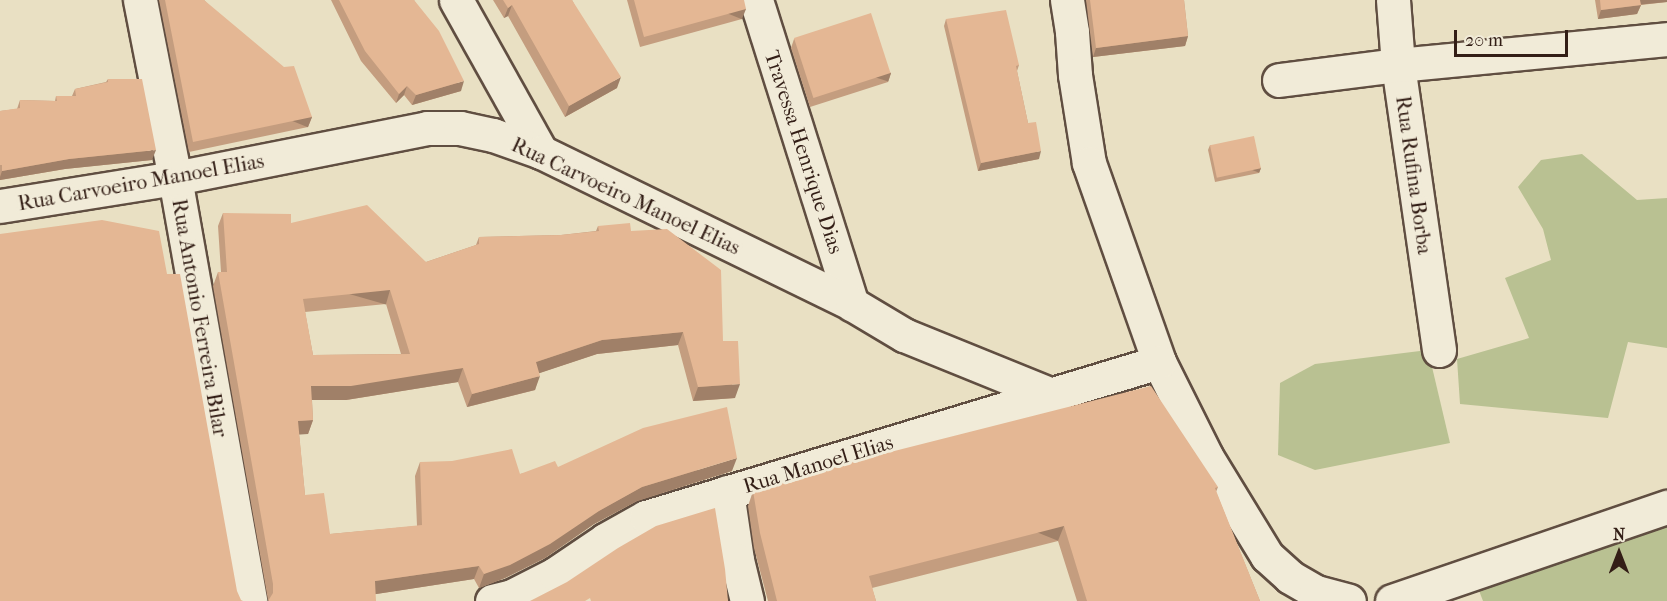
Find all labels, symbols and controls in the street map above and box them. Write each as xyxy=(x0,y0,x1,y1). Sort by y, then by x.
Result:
scale bar xyxy=(1457,18,1571,56)
text: 20 m xyxy=(1465,30,1503,51)
street label: Travessa Henrique Dias xyxy=(759,47,849,257)
street label: Rua Rufina Borba xyxy=(1390,94,1438,256)
street label: Rua Carvoeiro Manoel Elias xyxy=(508,132,744,260)
street label: Rua Carvoeiro Manoel Elias xyxy=(16,148,266,216)
street label: Rua Antonio Ferreira Bilar xyxy=(167,197,233,439)
street label: Rua Manoel Elias xyxy=(740,429,896,499)
north arrow xyxy=(1589,523,1649,583)
text: N xyxy=(1613,525,1625,544)

